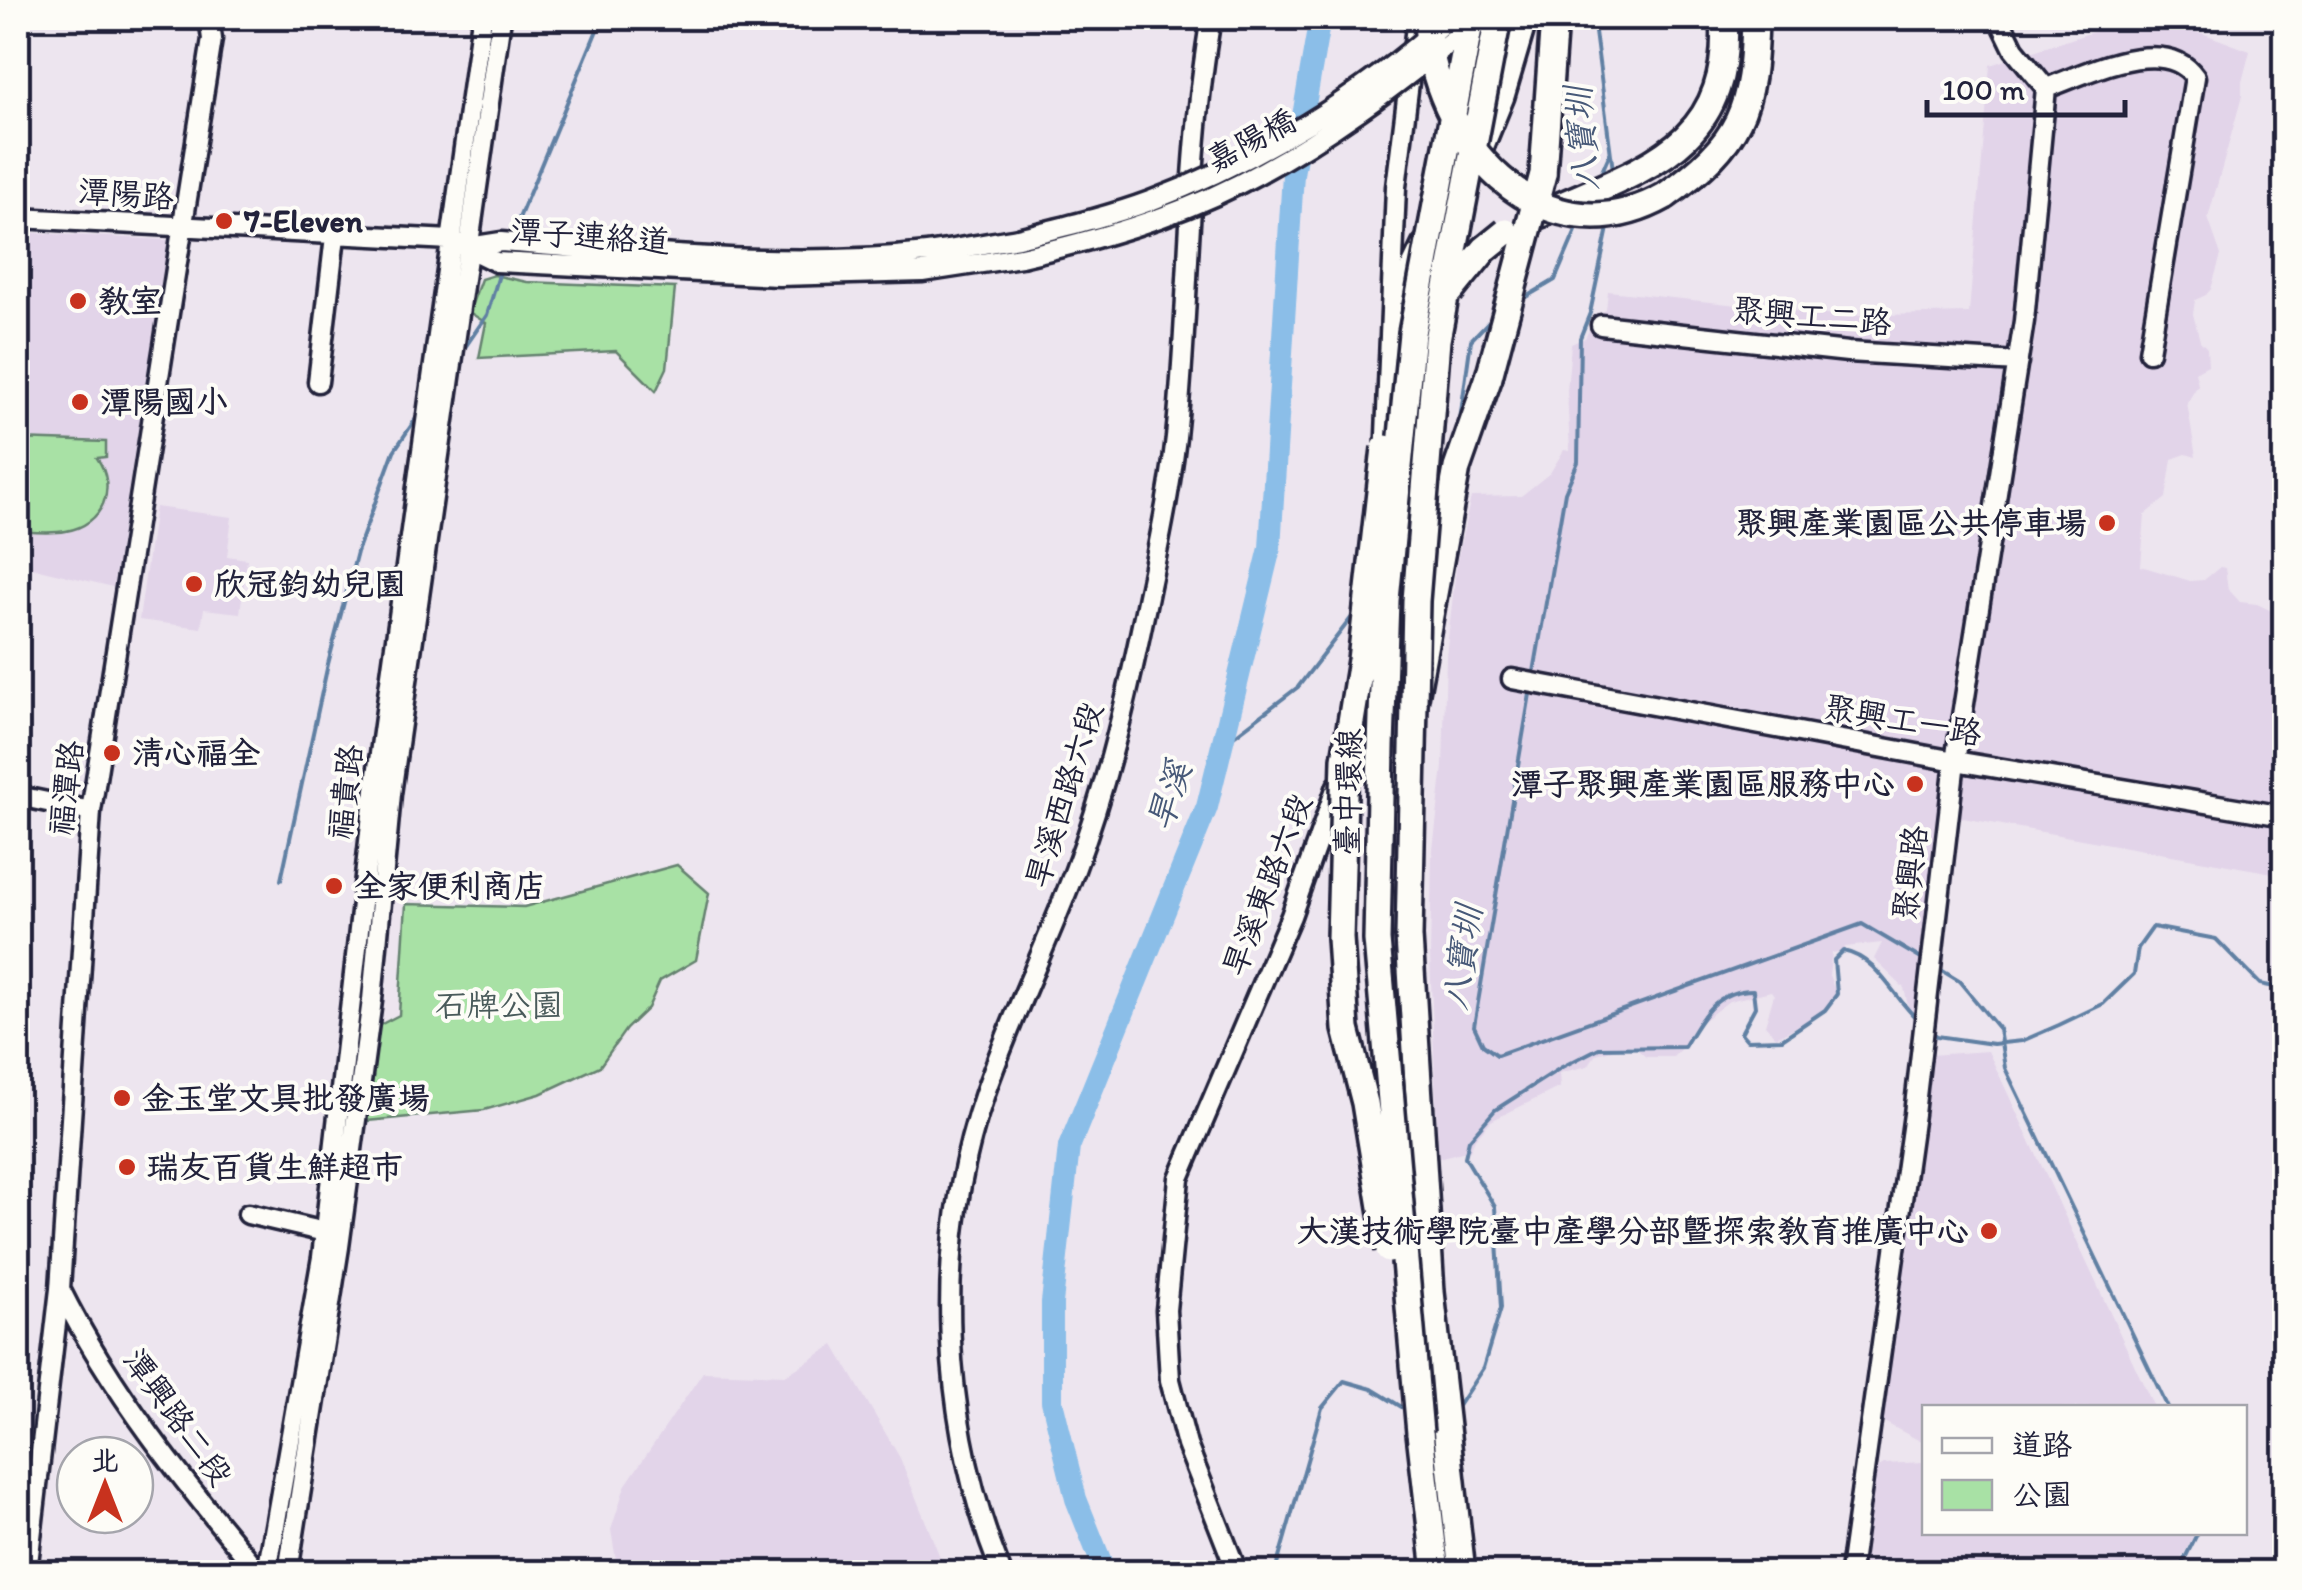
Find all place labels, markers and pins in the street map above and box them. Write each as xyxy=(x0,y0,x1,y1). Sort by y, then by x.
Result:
place label: 7-Eleven xyxy=(243,202,364,240)
marker: 7-Eleven xyxy=(213,210,235,232)
place label: 教室 xyxy=(98,282,162,320)
marker: 教室 xyxy=(67,290,89,312)
place label: 潭陽國小 xyxy=(100,383,228,421)
marker: 潭陽國小 xyxy=(69,391,91,413)
place label: 聚興產業園區公共停車場 xyxy=(1735,504,2087,542)
marker: 聚興產業園區公共停車場 xyxy=(2096,512,2118,534)
place label: 欣冠鈞幼兒園 xyxy=(214,565,406,603)
marker: 欣冠鈞幼兒園 xyxy=(183,573,205,595)
place label: 清心福全 xyxy=(132,734,260,772)
marker: 清心福全 xyxy=(101,742,123,764)
place label: 潭子聚興產業園區服務中心 xyxy=(1511,765,1895,803)
marker: 潭子聚興產業園區服務中心 xyxy=(1904,773,1926,795)
place label: 全家便利商店 xyxy=(354,867,546,905)
marker: 全家便利商店 xyxy=(323,875,345,897)
place label: 金玉堂文具批發廣場 xyxy=(142,1079,430,1117)
marker: 金玉堂文具批發廣場 xyxy=(111,1087,133,1109)
place label: 瑞友百貨生鮮超市 xyxy=(147,1148,403,1186)
marker: 瑞友百貨生鮮超市 xyxy=(116,1156,138,1178)
place label: 大漢技術學院臺中產學分部暨探索教育推廣中心 xyxy=(1297,1212,1969,1250)
marker: 大漢技術學院臺中產學分部暨探索教育推廣中心 xyxy=(1978,1220,2000,1242)

